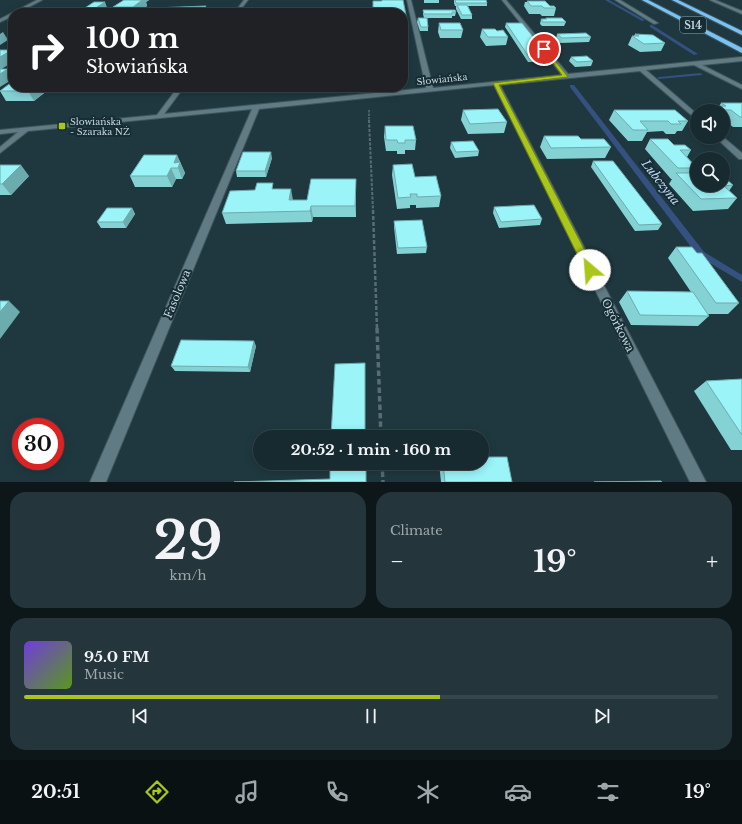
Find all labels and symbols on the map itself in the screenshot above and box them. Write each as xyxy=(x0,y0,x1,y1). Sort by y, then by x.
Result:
road number: S14 xyxy=(680,17,706,33)
pin xyxy=(527,32,561,66)
street label: Słowiańska xyxy=(416,71,468,87)
place label: Słowiańska - Szaraka NŻ xyxy=(70,116,130,137)
marker: Słowiańska - Szaraka NŻ xyxy=(57,121,67,131)
water label: Lubczyna xyxy=(638,155,683,208)
position arrow xyxy=(569,249,611,291)
street label: Fasolowa xyxy=(161,267,194,320)
street label: Ogórkowa xyxy=(599,296,638,355)
speed limit sign: 30 xyxy=(12,418,64,470)

